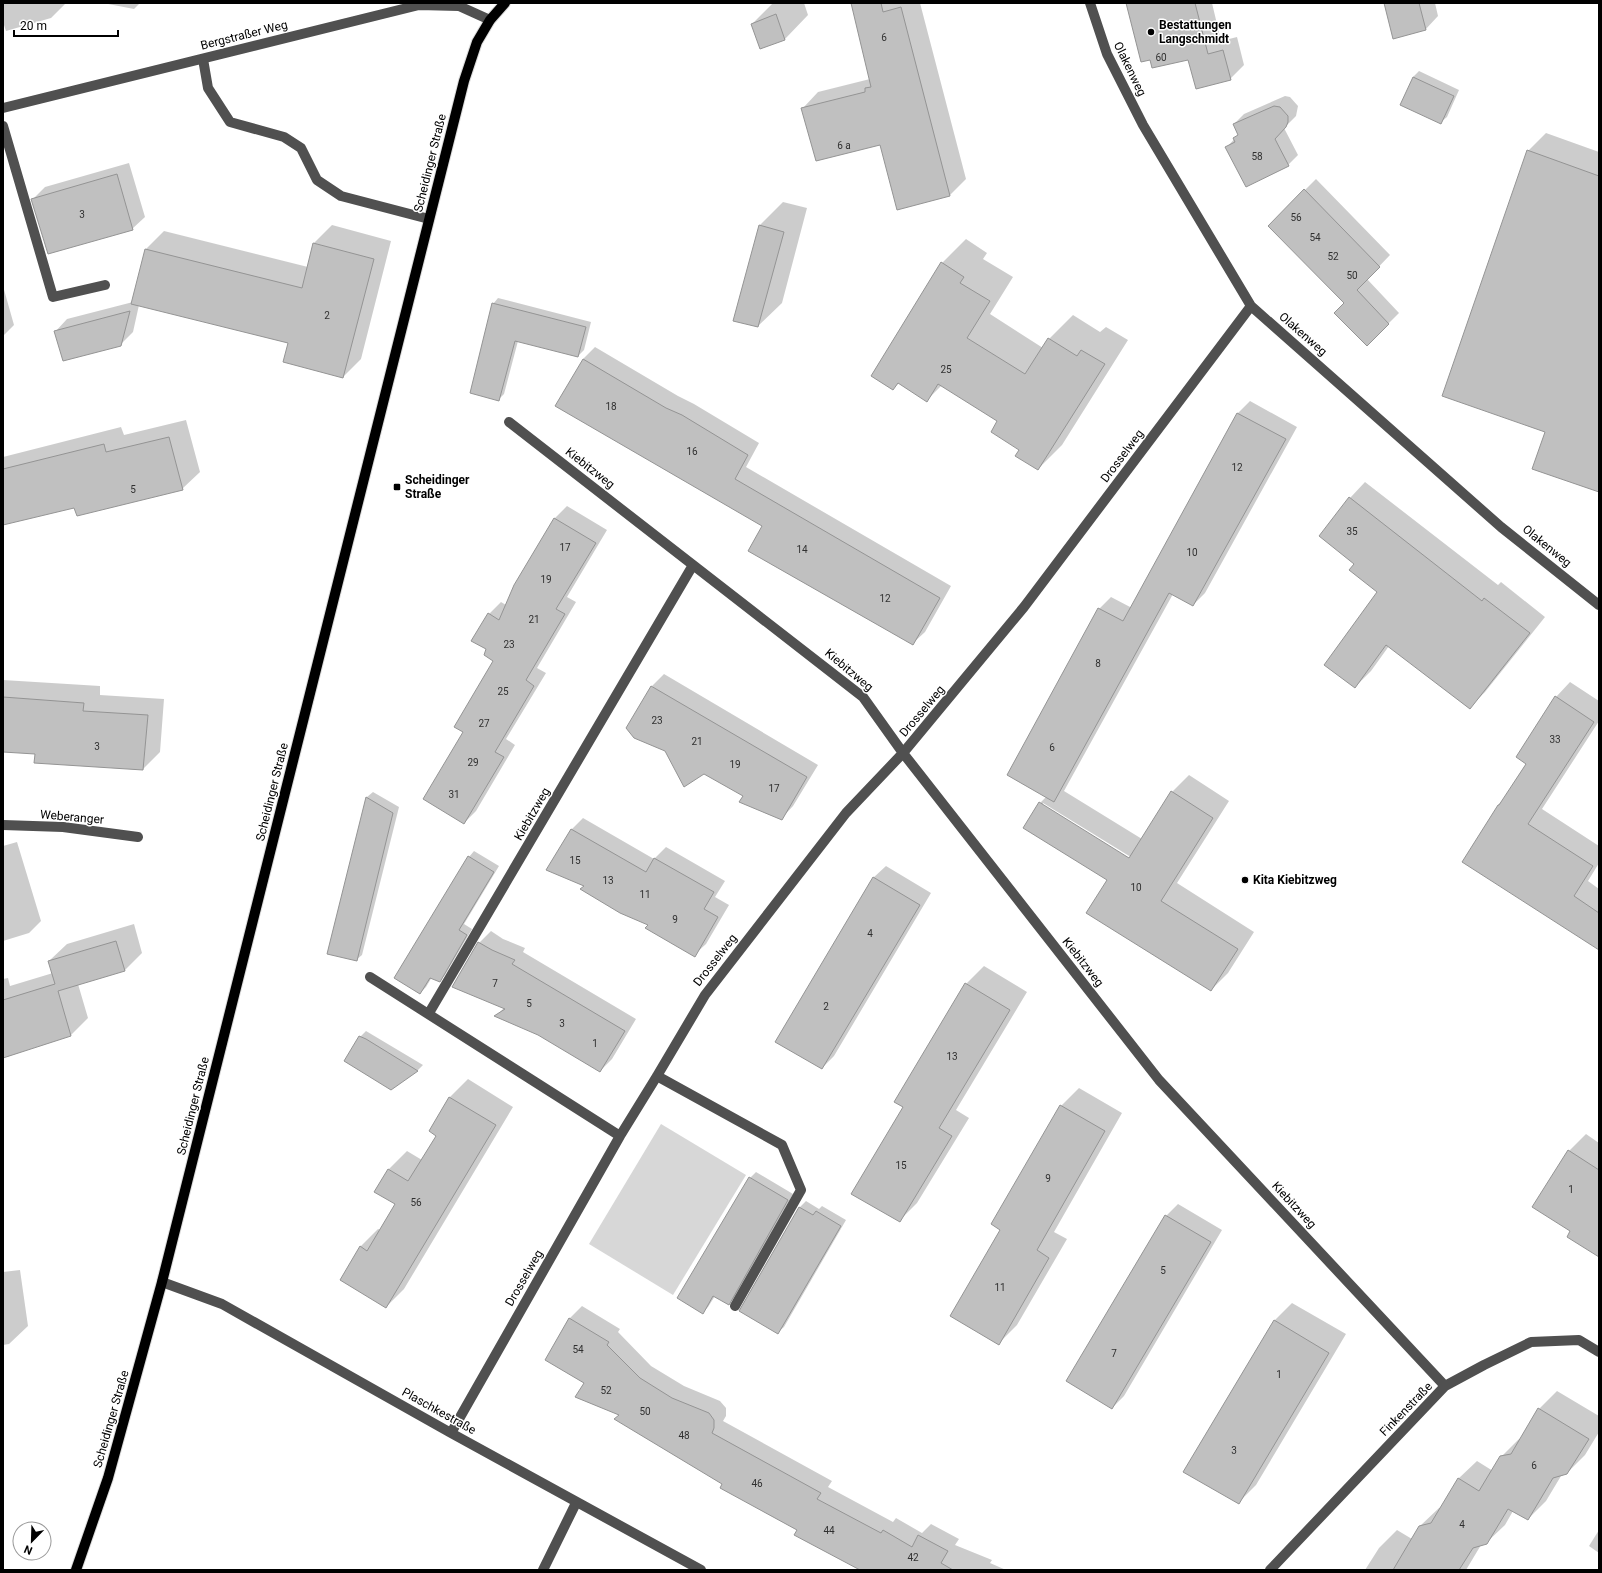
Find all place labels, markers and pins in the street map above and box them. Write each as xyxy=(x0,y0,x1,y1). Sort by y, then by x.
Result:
place label: Bestattungen Langschmidt xyxy=(1159,18,1232,46)
marker: Bestattungen Langschmidt xyxy=(1146,27,1156,37)
place label: Scheidinger Straße xyxy=(405,473,470,501)
marker: Scheidinger Straße xyxy=(392,482,402,492)
place label: Kita Kiebitzweg xyxy=(1253,873,1337,887)
marker: Kita Kiebitzweg xyxy=(1240,875,1250,885)

